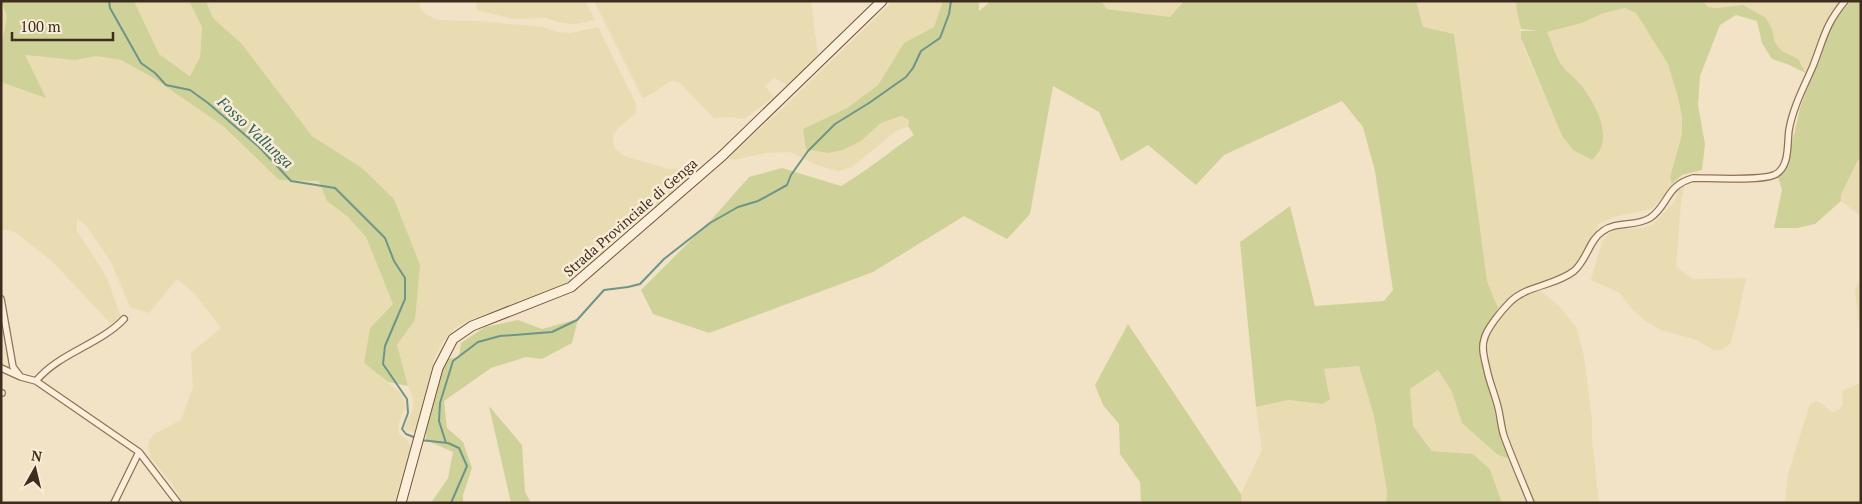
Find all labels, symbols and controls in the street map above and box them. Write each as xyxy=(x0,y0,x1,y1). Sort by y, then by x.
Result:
scale bar xyxy=(12,10,114,42)
text: 100 m xyxy=(20,16,61,36)
water label: Fosso Vallunga xyxy=(213,91,298,172)
street label: Strada Provinciale di Genga xyxy=(559,154,701,280)
north arrow xyxy=(10,444,60,494)
text: N xyxy=(30,445,44,466)

